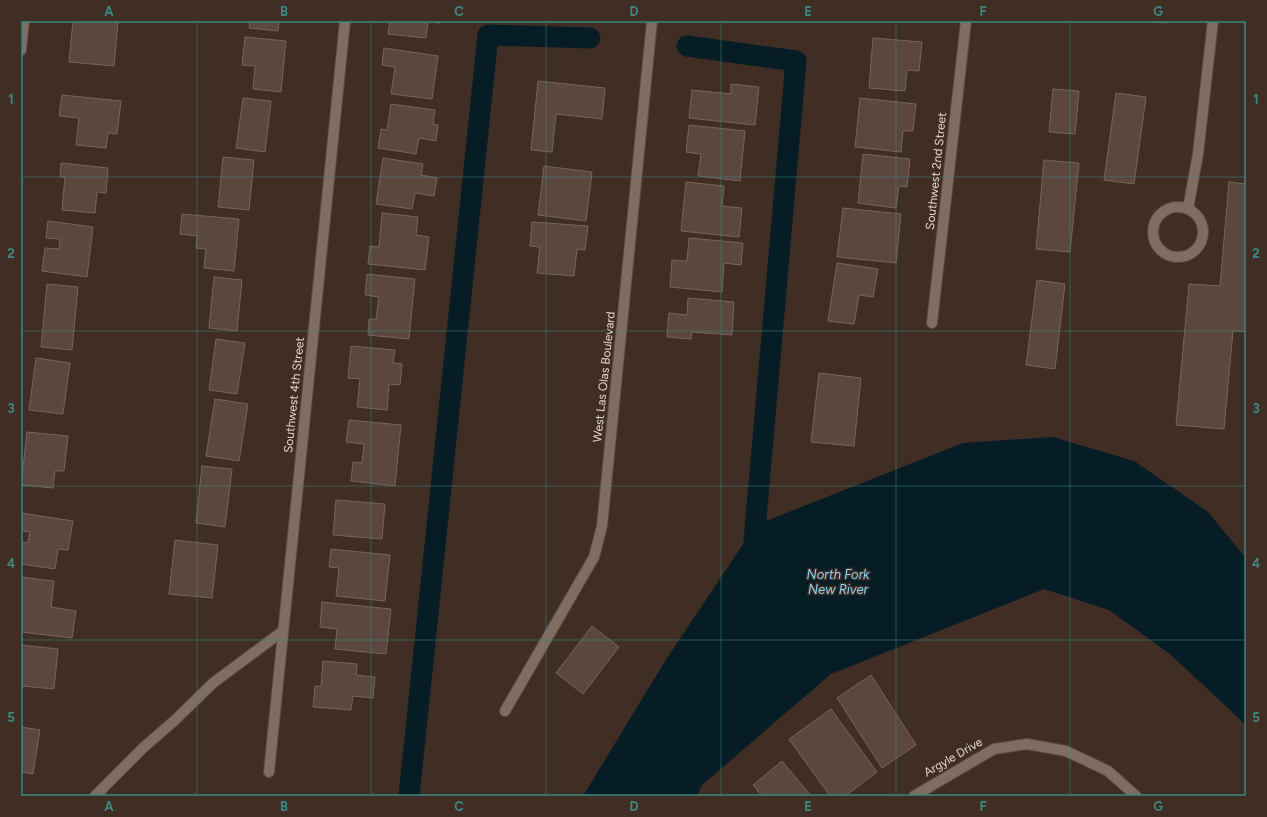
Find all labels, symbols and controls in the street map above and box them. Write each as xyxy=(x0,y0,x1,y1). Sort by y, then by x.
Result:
text: A xyxy=(104,4,114,19)
text: B xyxy=(280,4,288,19)
text: C xyxy=(454,4,464,19)
text: D xyxy=(629,4,639,19)
text: E xyxy=(804,4,812,19)
text: F xyxy=(979,4,987,19)
text: G xyxy=(1153,4,1163,19)
text: 1 xyxy=(8,92,14,107)
text: 1 xyxy=(1253,92,1259,107)
street label: Southwest 2nd Street xyxy=(923,111,949,230)
text: 2 xyxy=(7,246,15,261)
text: 2 xyxy=(1252,246,1260,261)
street label: West Las Olas Boulevard xyxy=(590,311,618,443)
street label: Southwest 4th Street xyxy=(281,336,307,454)
text: 3 xyxy=(7,401,15,416)
text: 3 xyxy=(1252,401,1260,416)
text: 4 xyxy=(7,556,15,571)
text: 4 xyxy=(1252,556,1260,571)
water label: North Fork New River xyxy=(807,567,870,597)
text: 5 xyxy=(7,710,15,725)
text: 5 xyxy=(1252,710,1260,725)
street label: Argyle Drive xyxy=(921,734,985,779)
text: A xyxy=(104,799,114,814)
text: B xyxy=(280,799,288,814)
text: C xyxy=(454,799,464,814)
text: D xyxy=(629,799,639,814)
text: E xyxy=(804,799,812,814)
text: F xyxy=(979,799,987,814)
text: G xyxy=(1153,799,1163,814)

